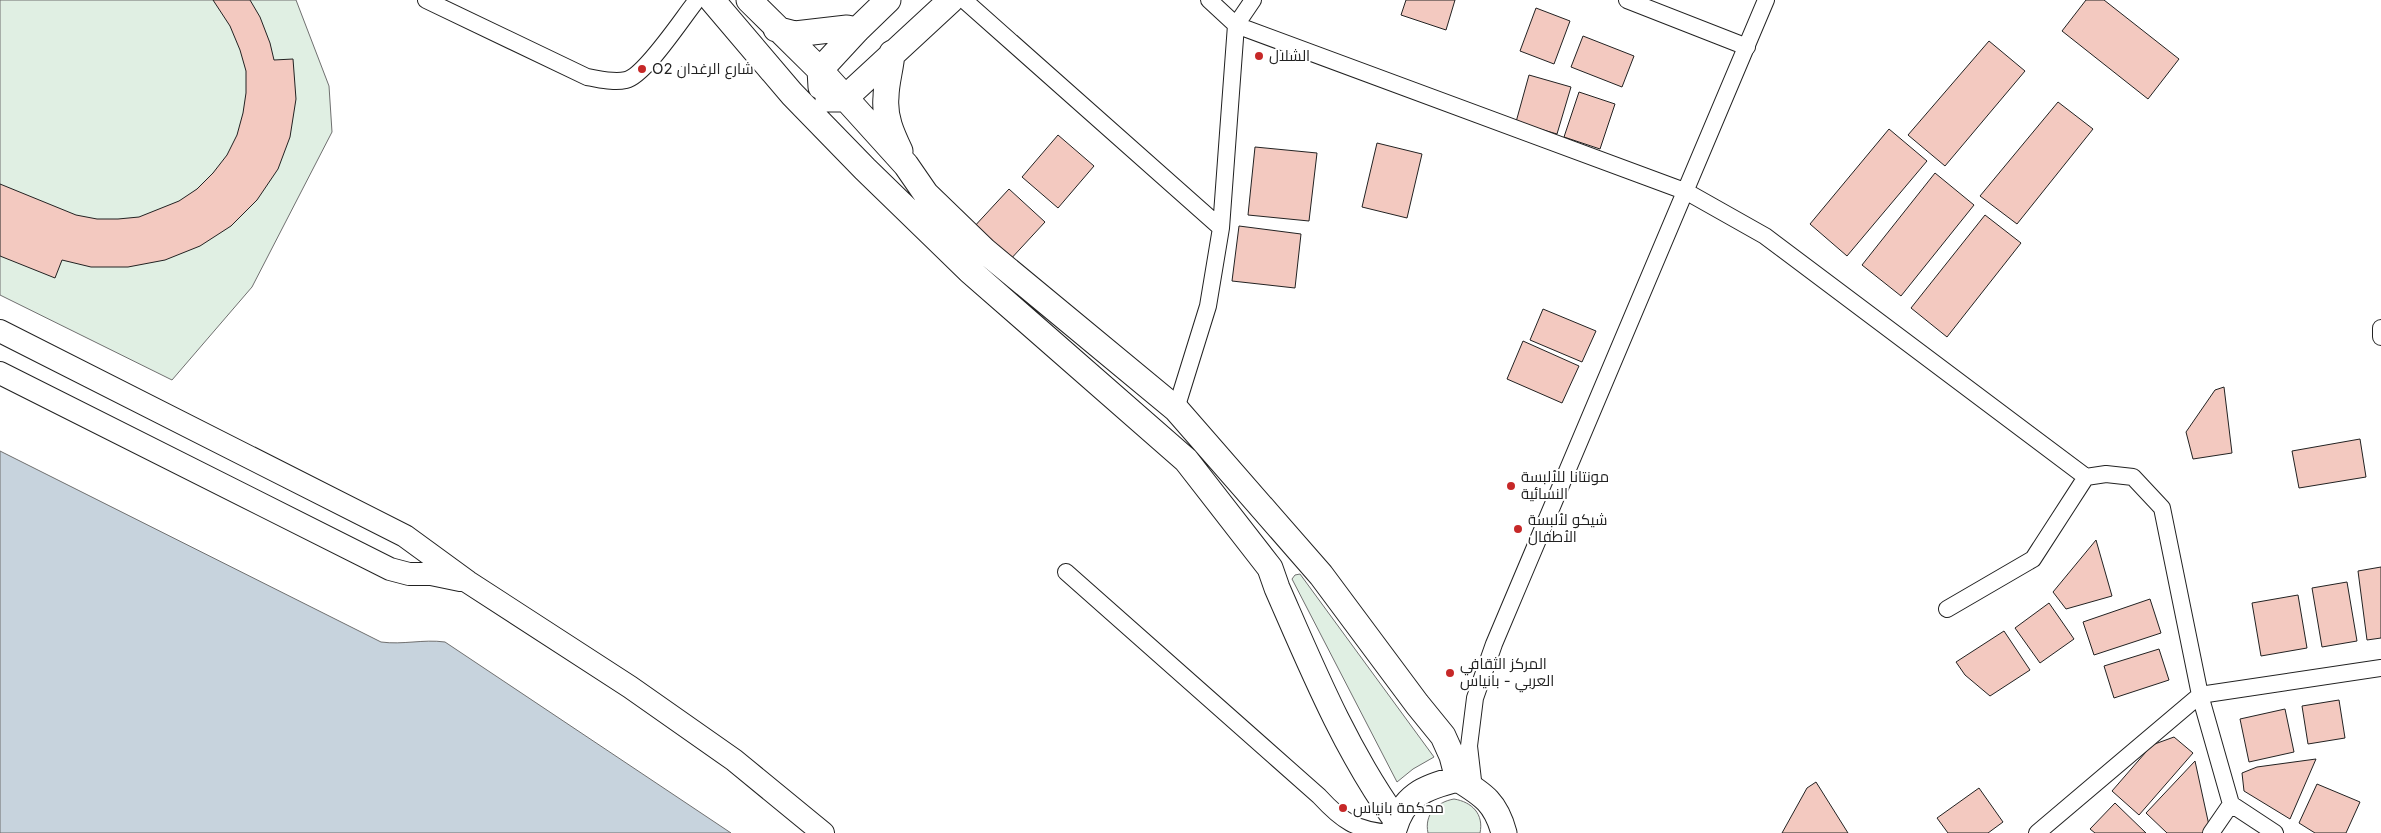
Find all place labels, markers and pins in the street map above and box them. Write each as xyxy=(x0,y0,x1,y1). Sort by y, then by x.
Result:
place label: الشلال xyxy=(1269,46,1310,65)
marker: الشلال xyxy=(1253,50,1265,62)
place label: O2 شارع الرغدان xyxy=(652,59,754,80)
marker: O2 شارع الرغدان xyxy=(636,63,648,75)
place label: مونتانا للألبسة النسائية xyxy=(1521,467,1609,503)
marker: مونتانا للألبسة النسائية xyxy=(1505,480,1517,492)
place label: شيكو لألبسة الأطفال xyxy=(1528,510,1607,546)
marker: شيكو لألبسة الأطفال xyxy=(1512,523,1524,535)
place label: المركز الثقافي العربي - بانياس xyxy=(1460,654,1554,693)
marker: المركز الثقافي العربي - بانياس xyxy=(1444,667,1456,679)
place label: محكمة بانياس xyxy=(1353,798,1444,818)
marker: محكمة بانياس xyxy=(1337,802,1349,814)

